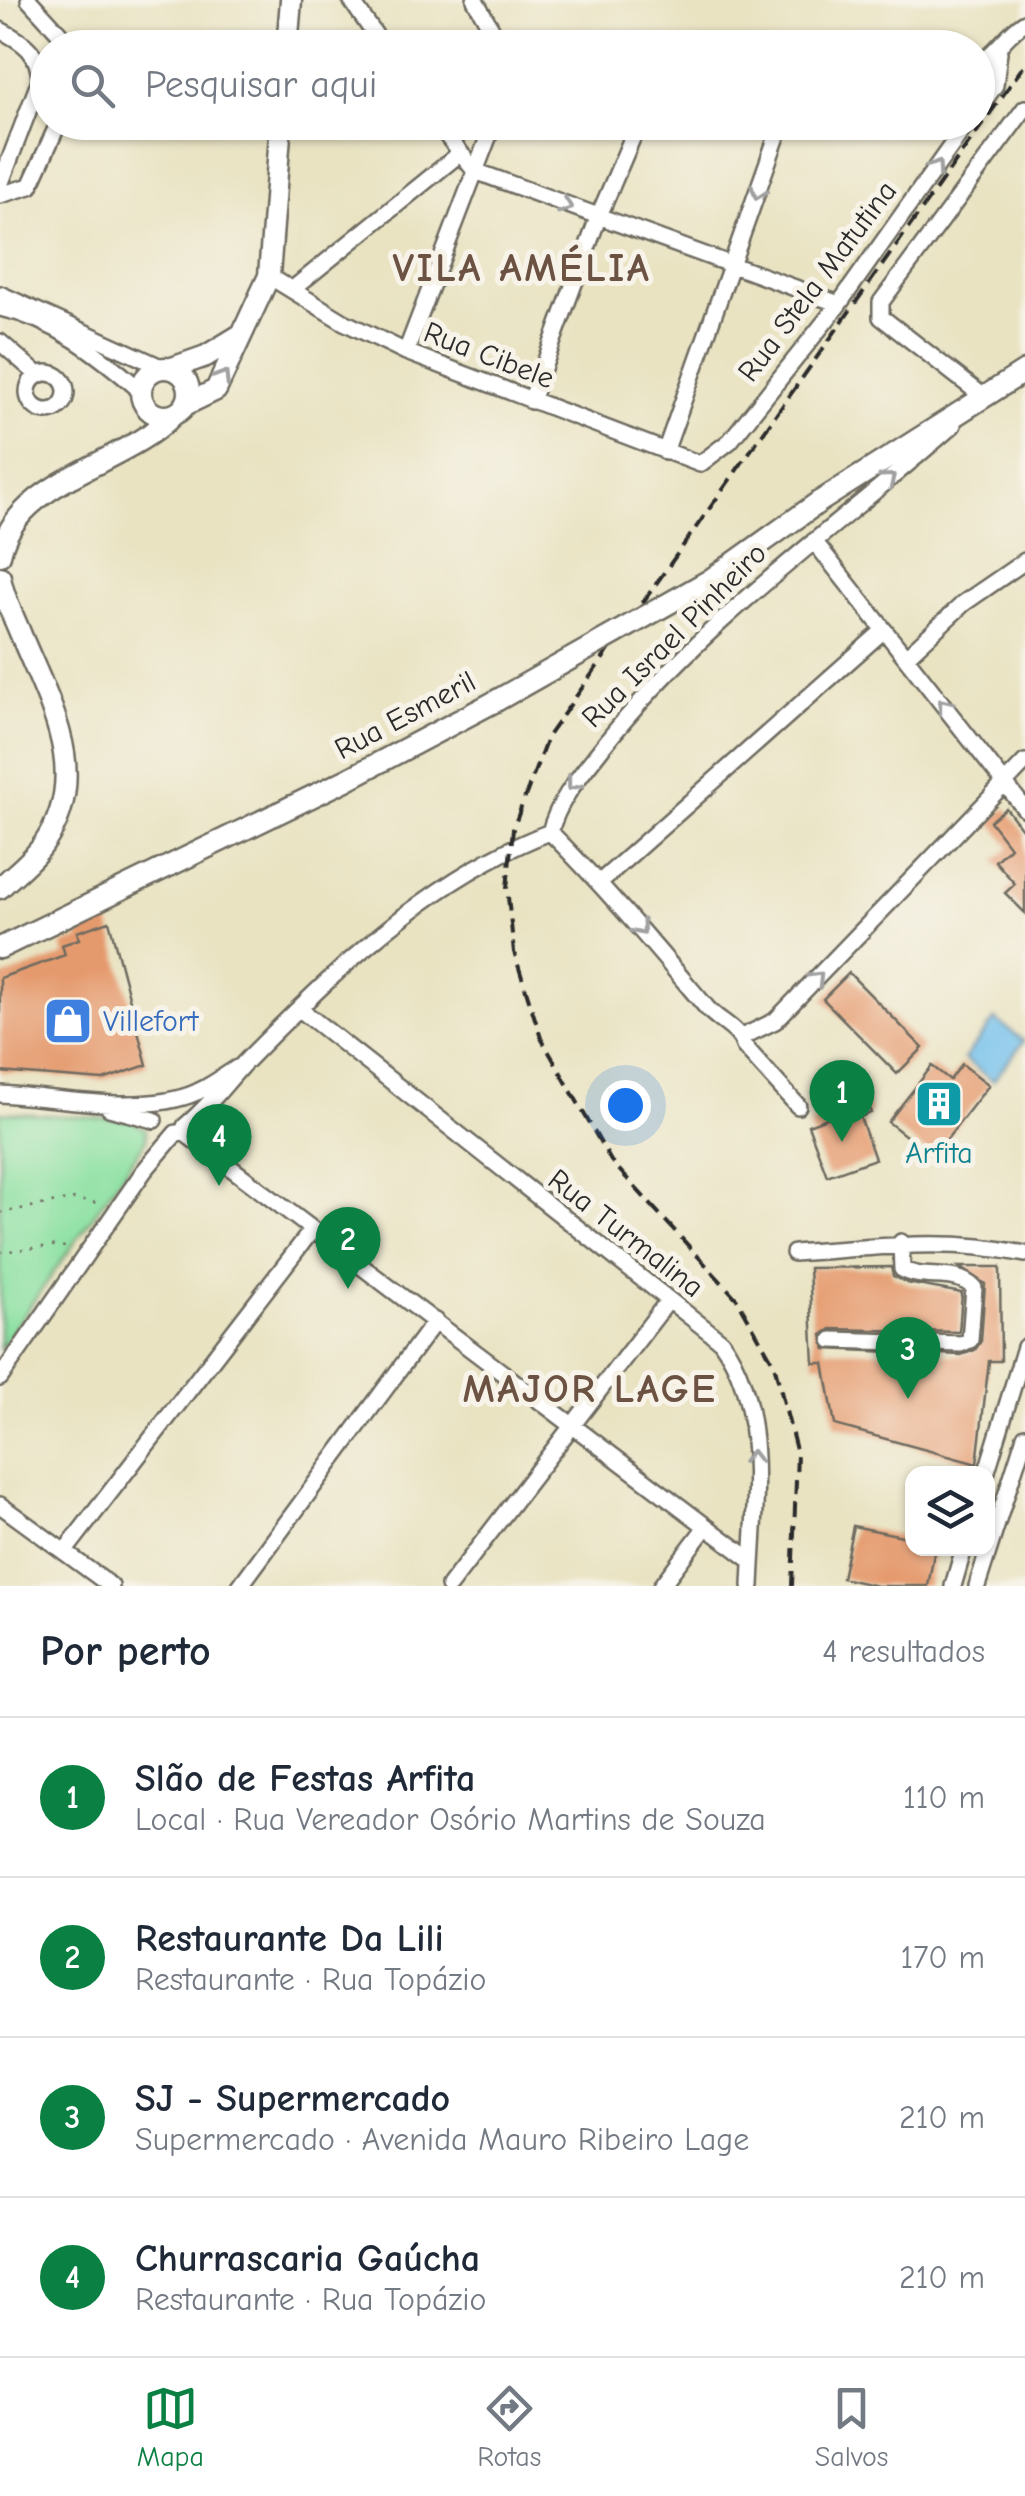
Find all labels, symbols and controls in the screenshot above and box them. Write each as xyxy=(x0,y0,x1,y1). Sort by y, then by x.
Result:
search box xyxy=(30,30,995,140)
icon: search xyxy=(65,58,120,113)
text: Pesquisar aqui xyxy=(145,63,377,107)
one-way arrow xyxy=(924,160,943,179)
street label: Rua Stela Matutina xyxy=(731,174,904,388)
one-way arrow xyxy=(749,183,769,200)
one-way arrow xyxy=(556,194,573,215)
district label: VILA AMÉLIA xyxy=(393,244,651,291)
street label: Rua Cibele xyxy=(419,315,559,396)
one-way arrow xyxy=(211,370,230,388)
one-way arrow xyxy=(877,473,895,491)
street label: Rua Israel Pinheiro xyxy=(575,536,774,735)
street label: Rua Esmeril xyxy=(329,664,482,767)
one-way arrow xyxy=(938,698,956,716)
one-way arrow xyxy=(568,773,585,791)
one-way arrow xyxy=(628,918,646,936)
one-way arrow xyxy=(805,971,823,989)
shop icon: Villefort xyxy=(42,995,94,1047)
place label: Villefort xyxy=(103,1004,200,1039)
pin: 1 xyxy=(810,1060,874,1142)
building icon: Arfita xyxy=(913,1078,965,1130)
your location xyxy=(600,1080,651,1131)
pin: 4 xyxy=(186,1104,252,1186)
place label: Arfita xyxy=(905,1136,973,1171)
street label: Rua Turmalina xyxy=(541,1162,710,1305)
pin: 2 xyxy=(316,1206,380,1289)
pin: 3 xyxy=(876,1316,940,1399)
district label: MAJOR LAGE xyxy=(463,1366,718,1412)
one-way arrow xyxy=(741,1449,763,1464)
map controls xyxy=(905,1466,995,1556)
button: layers xyxy=(905,1466,995,1556)
text: Por perto xyxy=(40,1627,211,1676)
text: 4 resultados xyxy=(822,1633,985,1670)
text: Slão de Festas Arfita xyxy=(135,1757,475,1801)
text: 1 xyxy=(66,1779,79,1816)
text: 110 m xyxy=(903,1779,985,1816)
text: Local · Rua Vereador Osório Martins de Souza xyxy=(135,1801,766,1838)
text: Restaurante Da Lili xyxy=(135,1917,444,1961)
text: 2 xyxy=(65,1939,80,1976)
text: 170 m xyxy=(901,1939,985,1976)
text: Restaurante · Rua Topázio xyxy=(135,1961,487,1998)
text: SJ - Supermercado xyxy=(135,2077,450,2121)
text: 3 xyxy=(65,2099,80,2136)
text: 210 m xyxy=(899,2099,985,2136)
text: Supermercado · Avenida Mauro Ribeiro Lage xyxy=(135,2121,749,2158)
text: Churrascaria Gaúcha xyxy=(135,2237,480,2281)
text: 4 xyxy=(65,2259,80,2296)
text: 210 m xyxy=(899,2259,985,2296)
text: Restaurante · Rua Topázio xyxy=(135,2281,487,2318)
tab: Mapa xyxy=(137,2381,204,2473)
tab: Rotas xyxy=(477,2381,541,2473)
tab: Salvos xyxy=(815,2381,888,2473)

